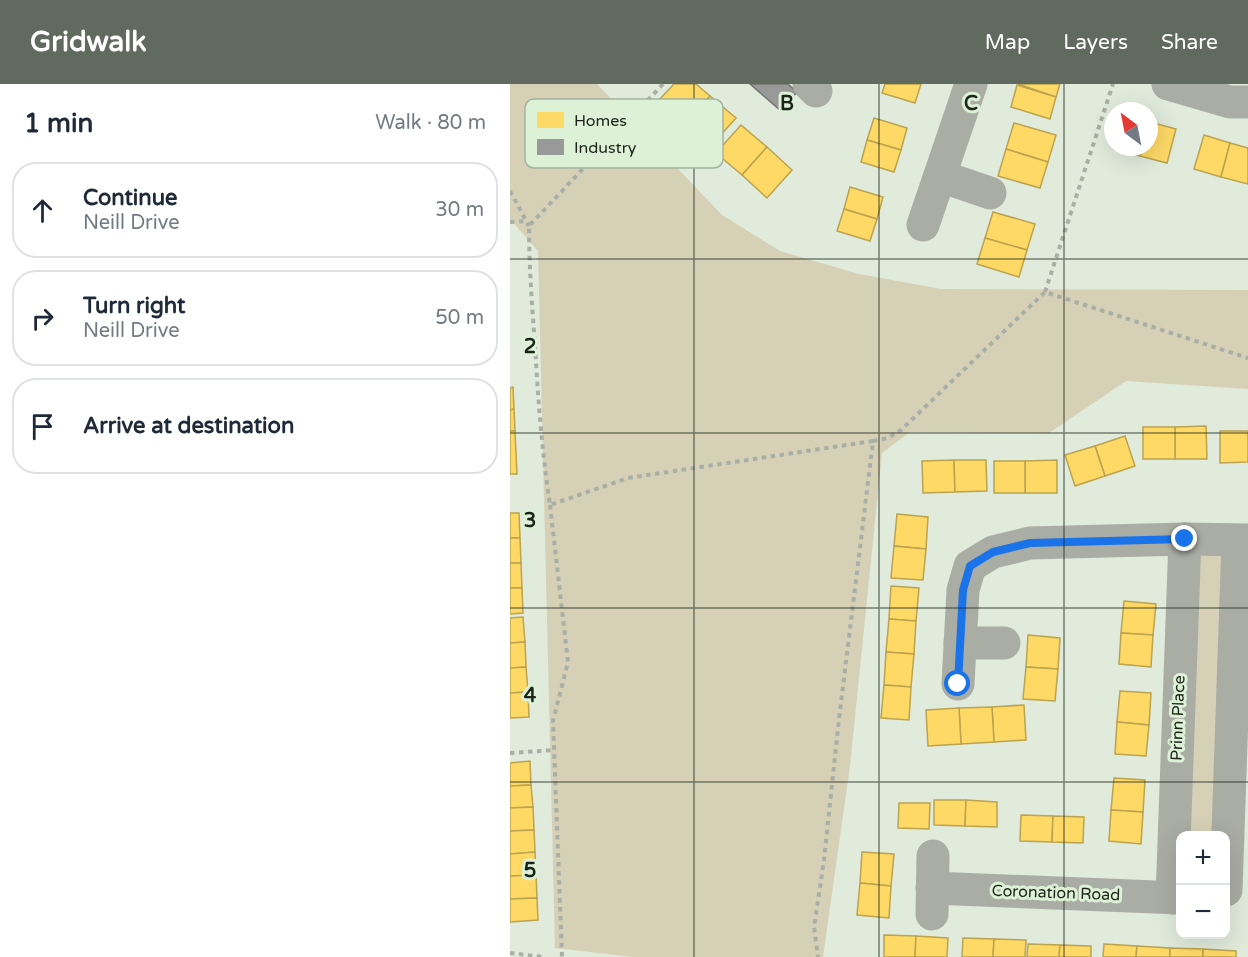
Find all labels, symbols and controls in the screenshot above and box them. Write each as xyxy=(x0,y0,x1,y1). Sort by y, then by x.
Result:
text: Gridwalk xyxy=(30,25,147,59)
text: Map xyxy=(985,30,1030,55)
text: Layers xyxy=(1063,30,1128,55)
text: Share xyxy=(1161,30,1218,55)
text: B xyxy=(780,92,794,116)
text: C xyxy=(964,92,978,116)
legend xyxy=(525,99,723,168)
north arrow xyxy=(1104,102,1158,156)
text: 1 min xyxy=(24,108,93,139)
text: Walk · 80 m xyxy=(375,111,486,135)
text: Homes xyxy=(574,111,627,131)
text: Industry xyxy=(574,138,637,158)
text: Continue xyxy=(83,185,178,211)
icon: ahead xyxy=(26,194,59,227)
text: 30 m xyxy=(435,198,484,222)
text: Neill Drive xyxy=(83,211,180,235)
text: Turn right xyxy=(83,293,185,319)
icon: right xyxy=(26,302,59,335)
text: 50 m xyxy=(435,306,484,330)
text: Neill Drive xyxy=(83,319,180,343)
text: 2 xyxy=(524,335,536,359)
icon: arrive xyxy=(26,410,59,443)
text: Arrive at destination xyxy=(83,413,294,439)
text: 3 xyxy=(524,509,536,533)
route end xyxy=(1171,525,1197,551)
route start xyxy=(944,670,970,696)
street label: Prinn Place xyxy=(1167,675,1189,761)
text: 4 xyxy=(524,684,537,708)
map controls xyxy=(1176,831,1230,939)
button: + xyxy=(1176,831,1230,885)
text: 5 xyxy=(524,859,536,883)
street label: Coronation Road xyxy=(991,881,1121,905)
button: − xyxy=(1176,885,1230,939)

